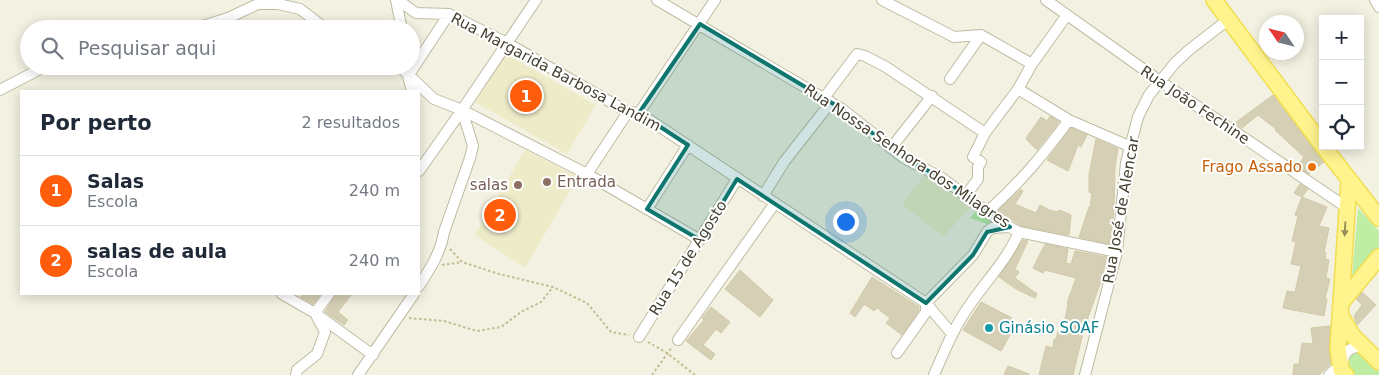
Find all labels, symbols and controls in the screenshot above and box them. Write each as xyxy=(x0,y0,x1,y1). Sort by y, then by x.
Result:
street label: Rua Margarida Barbosa Landim xyxy=(448,9,664,135)
north arrow xyxy=(1259,15,1304,60)
map controls xyxy=(1319,15,1364,150)
button: + xyxy=(1319,15,1364,60)
search box xyxy=(20,20,420,75)
icon: search xyxy=(38,34,66,62)
text: Pesquisar aqui xyxy=(78,37,216,59)
button: − xyxy=(1319,60,1364,105)
street label: Rua João Fechine xyxy=(1137,62,1253,148)
pin: 1 xyxy=(510,77,542,115)
street label: Rua Nossa Senhora dos Milagres xyxy=(801,80,1013,232)
button: locate xyxy=(1319,105,1364,150)
text: Por perto xyxy=(40,111,152,135)
text: 2 resultados xyxy=(301,113,400,132)
street label: Rua José de Alencar xyxy=(1099,134,1143,285)
place label: Frago Assado xyxy=(1202,158,1302,176)
marker: Frago Assado xyxy=(1306,161,1318,173)
text: Salas xyxy=(87,170,144,192)
place label: Entrada xyxy=(557,173,616,191)
place label: salas xyxy=(470,176,508,194)
marker: Entrada xyxy=(541,176,553,188)
marker: salas xyxy=(512,179,524,191)
text: 1 xyxy=(50,181,62,200)
text: 240 m xyxy=(349,181,400,200)
text: Escola xyxy=(87,192,138,211)
pin: 2 xyxy=(484,196,516,234)
street label: Rua 15 de Agosto xyxy=(645,197,731,319)
your location xyxy=(833,209,859,235)
one-way arrow xyxy=(1340,222,1348,238)
text: salas de aula xyxy=(87,240,227,262)
text: 2 xyxy=(50,251,62,270)
text: 240 m xyxy=(349,251,400,270)
text: Escola xyxy=(87,262,138,281)
place label: Ginásio SOAF xyxy=(999,319,1099,337)
marker: Ginásio SOAF xyxy=(983,322,995,334)

